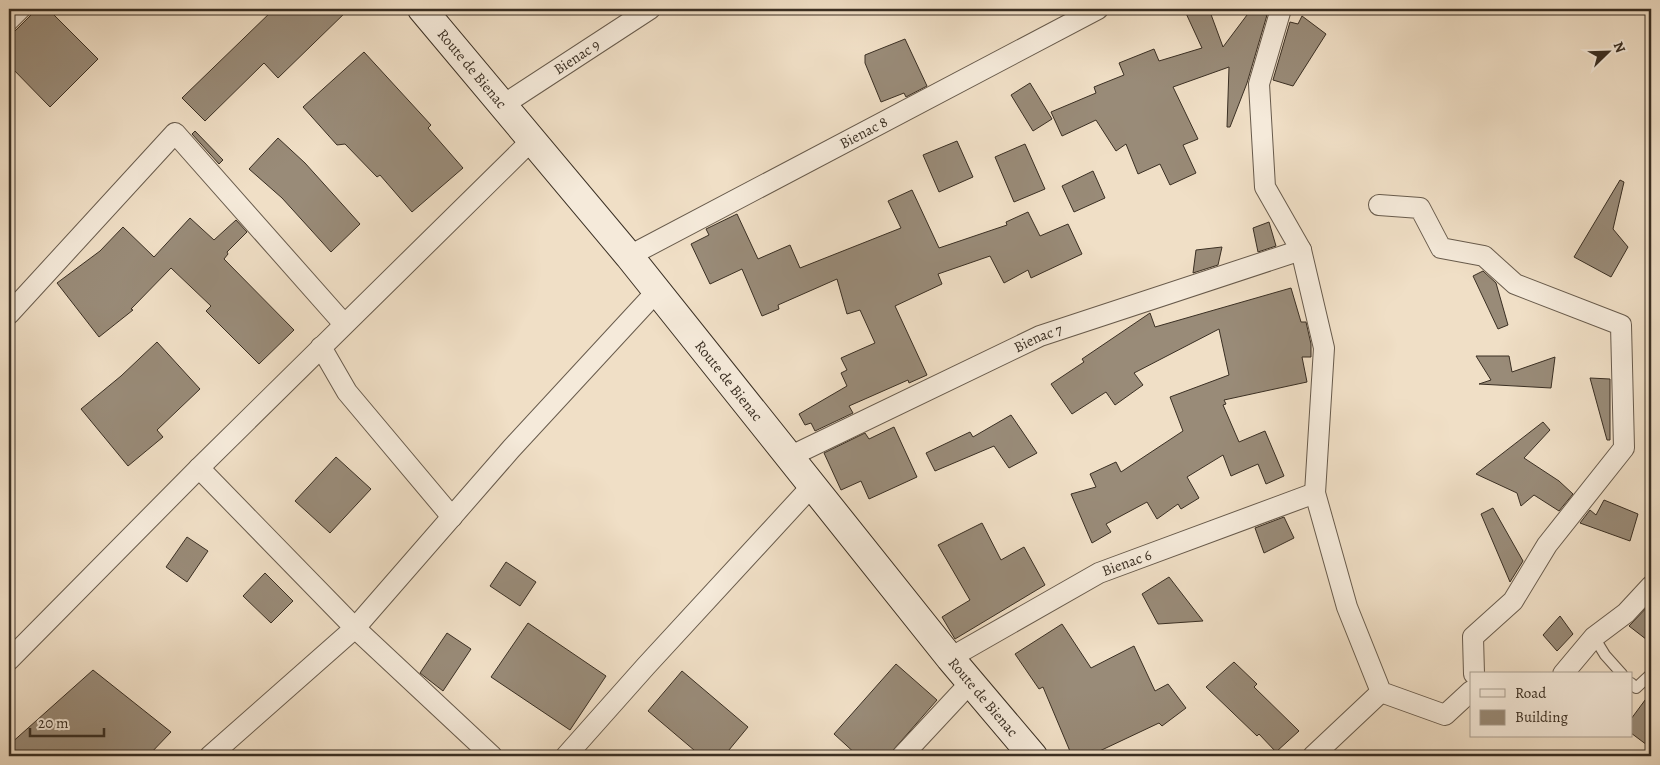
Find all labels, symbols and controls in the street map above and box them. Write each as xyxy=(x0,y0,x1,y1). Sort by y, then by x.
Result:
street label: Route de Bienac xyxy=(433,25,511,113)
north arrow xyxy=(1582,28,1632,78)
street label: Bienac 9 xyxy=(550,34,604,79)
text: N xyxy=(1609,39,1630,56)
street label: Bienac 8 xyxy=(836,112,891,153)
street label: Bienac 7 xyxy=(1010,319,1065,357)
street label: Route de Bienac xyxy=(690,336,767,425)
street label: Bienac 6 xyxy=(1099,544,1154,581)
street label: Route de Bienac xyxy=(944,653,1023,741)
legend xyxy=(1470,672,1632,738)
text: Road xyxy=(1515,683,1547,703)
scale bar xyxy=(30,705,104,737)
text: Building xyxy=(1515,707,1568,727)
text: 20 m xyxy=(38,713,69,733)

